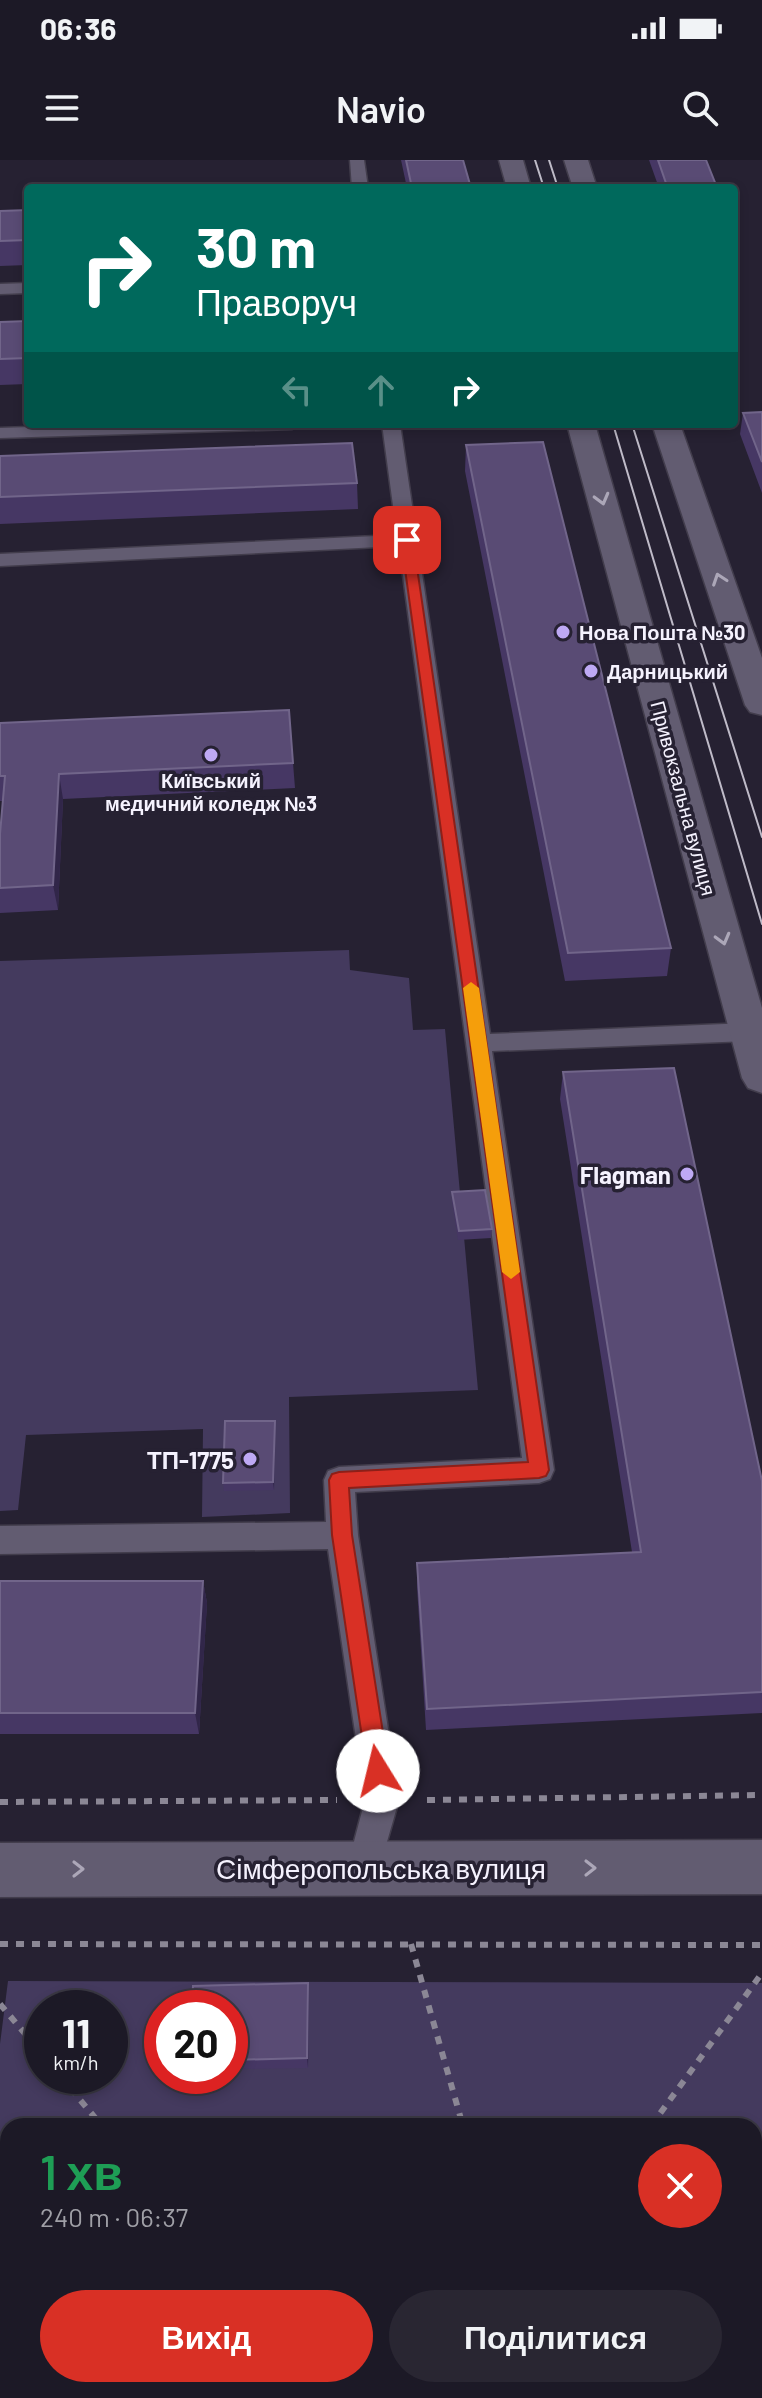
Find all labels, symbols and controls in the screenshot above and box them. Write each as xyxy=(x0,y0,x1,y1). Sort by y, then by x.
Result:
text: 06:36 xyxy=(40,10,116,46)
icon: menu xyxy=(40,86,84,130)
icon: search xyxy=(678,86,722,130)
text: Navio xyxy=(336,87,426,130)
text: 30 m xyxy=(196,212,316,279)
icon: right xyxy=(64,216,168,320)
text: Праворуч xyxy=(196,280,357,323)
icon: left xyxy=(275,368,319,412)
icon: ahead xyxy=(359,368,403,412)
icon: right xyxy=(443,368,487,412)
one-way arrow xyxy=(592,492,609,506)
pin xyxy=(373,506,441,574)
icon: arrive xyxy=(385,518,429,562)
one-way arrow xyxy=(712,572,728,586)
place label: Нова Пошта №30 xyxy=(579,620,746,644)
marker: Нова Пошта №30 xyxy=(554,623,572,641)
place label: Дарницький xyxy=(607,659,728,683)
marker: Дарницький xyxy=(582,662,600,680)
street label: Привокзальна вулиця xyxy=(646,698,722,898)
marker: Київський медичний коледж №3 xyxy=(202,746,220,764)
place label: Київський медичний коледж №3 xyxy=(105,768,317,815)
one-way arrow xyxy=(713,931,730,945)
place label: Flagman xyxy=(580,1160,671,1189)
marker: Flagman xyxy=(678,1165,696,1183)
place label: ТП-1775 xyxy=(147,1445,234,1474)
marker: ТП-1775 xyxy=(241,1450,259,1468)
position arrow xyxy=(336,1729,420,1813)
street label: Сімферопольська вулиця xyxy=(216,1851,546,1885)
one-way arrow xyxy=(584,1859,597,1877)
one-way arrow xyxy=(72,1860,85,1878)
speed limit sign: 20 xyxy=(144,1990,248,2094)
text: 11 xyxy=(62,2008,90,2056)
text: km/h xyxy=(53,2050,99,2074)
text: 1 хв xyxy=(40,2142,123,2200)
button: close xyxy=(638,2144,722,2228)
text: 240 m · 06:37 xyxy=(40,2201,188,2232)
button: Вихід xyxy=(40,2290,373,2382)
button: Поділитися xyxy=(389,2290,722,2382)

